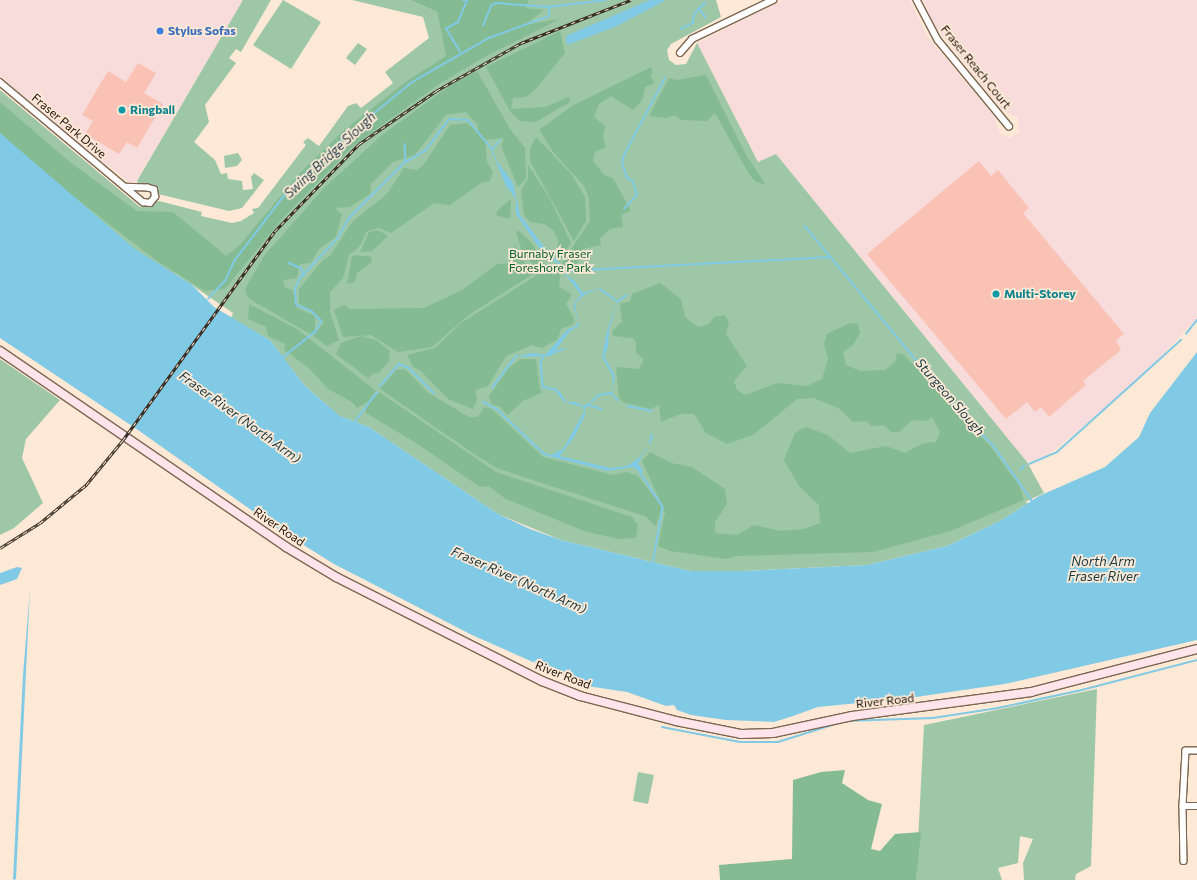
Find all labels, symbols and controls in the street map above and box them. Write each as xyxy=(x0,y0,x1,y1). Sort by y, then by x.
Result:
street label: Fraser Reach Court xyxy=(938,22,1014,112)
place label: Stylus Sofas xyxy=(168,24,236,38)
marker: Stylus Sofas xyxy=(155,26,165,36)
street label: Fraser Park Drive xyxy=(29,91,109,161)
place label: Ringball xyxy=(130,103,175,117)
marker: Ringball xyxy=(117,105,127,115)
water label: Swing Bridge Slough xyxy=(281,109,379,201)
park label: Burnaby Fraser Foreshore Park xyxy=(509,247,591,275)
place label: Multi-Storey xyxy=(1004,287,1076,301)
marker: Multi-Storey xyxy=(991,289,1001,299)
water label: Sturgeon Slough xyxy=(912,355,988,439)
water label: Fraser River (North Arm) xyxy=(176,368,304,466)
street label: River Road xyxy=(251,505,307,549)
water label: Fraser River (North Arm) xyxy=(449,543,589,617)
water label: North Arm Fraser River xyxy=(1068,554,1138,585)
street label: River Road xyxy=(533,658,593,692)
street label: River Road xyxy=(855,691,915,711)

